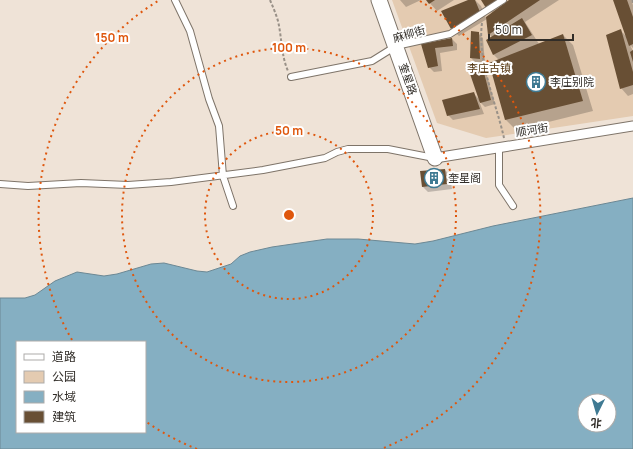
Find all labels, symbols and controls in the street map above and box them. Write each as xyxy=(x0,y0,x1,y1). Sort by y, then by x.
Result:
scale bar xyxy=(489,16,573,42)
text: 50 m xyxy=(495,21,522,38)
street label: 麻柳街 xyxy=(391,22,427,45)
text: 150 m xyxy=(95,29,129,46)
text: 100 m xyxy=(272,39,306,56)
park label: 李庄古镇 xyxy=(467,60,511,75)
street label: 奎星路 xyxy=(396,61,421,97)
building icon: 李庄别院 xyxy=(525,71,547,93)
place label: 李庄别院 xyxy=(550,74,594,89)
street label: 顺河街 xyxy=(514,120,549,139)
text: 50 m xyxy=(275,122,303,139)
building icon: 奎星阁 xyxy=(423,167,445,189)
place label: 奎星阁 xyxy=(448,170,481,185)
centre of rings xyxy=(282,208,296,222)
legend xyxy=(16,341,146,433)
text: 道路 xyxy=(52,348,76,365)
text: 公园 xyxy=(52,368,76,385)
text: 水域 xyxy=(52,388,76,405)
north arrow xyxy=(577,393,617,433)
text: 建筑 xyxy=(52,408,76,425)
text: 北 xyxy=(590,416,602,431)

